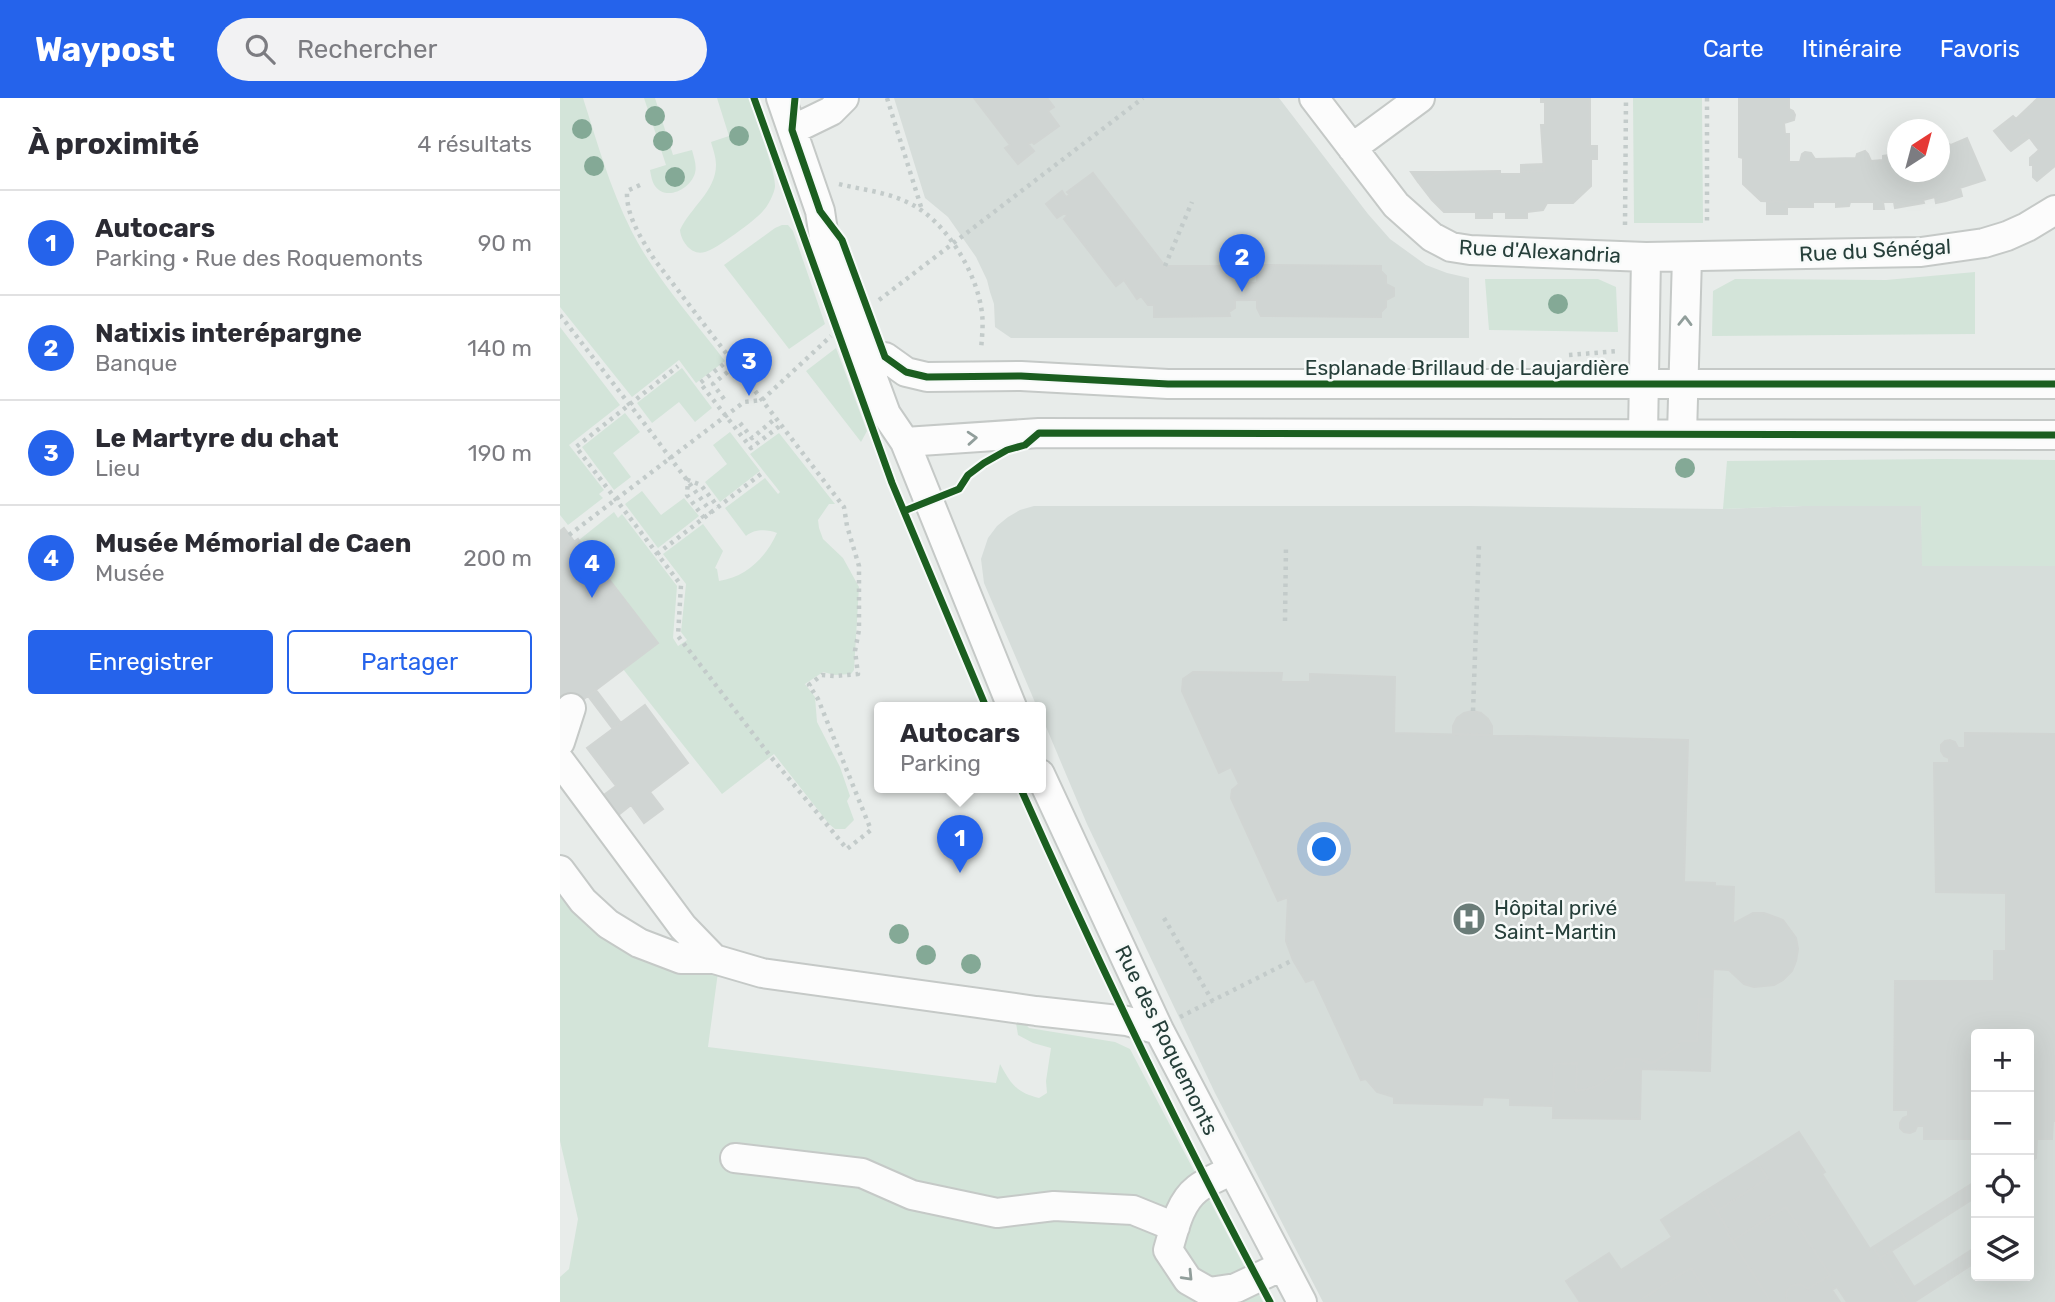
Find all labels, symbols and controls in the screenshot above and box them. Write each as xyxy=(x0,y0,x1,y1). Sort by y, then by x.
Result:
search box xyxy=(217,18,707,81)
text: Waypost xyxy=(35,30,175,69)
icon: search xyxy=(241,30,279,68)
text: Rechercher xyxy=(297,34,437,65)
text: Carte xyxy=(1703,35,1764,63)
text: Itinéraire xyxy=(1802,35,1902,63)
text: Favoris xyxy=(1940,35,2020,63)
north arrow xyxy=(1887,119,1950,182)
text: À proximité xyxy=(28,126,199,162)
text: 4 résultats xyxy=(417,130,532,158)
text: Autocars xyxy=(95,213,215,244)
text: 1 xyxy=(45,229,57,257)
text: 90 m xyxy=(478,229,532,257)
pin: 2 xyxy=(1219,234,1265,292)
street label: Rue d'Alexandria xyxy=(1458,234,1622,268)
street label: Rue du Sénégal xyxy=(1798,234,1952,266)
text: Parking · Rue des Roquemonts xyxy=(95,244,423,272)
one-way arrow xyxy=(1678,315,1693,326)
text: Natixis interépargne xyxy=(95,318,362,349)
text: 2 xyxy=(44,334,58,362)
text: 140 m xyxy=(467,334,532,362)
pin: 3 xyxy=(726,338,772,396)
text: Banque xyxy=(95,349,177,377)
street label: Esplanade Brillaud de Laujardière xyxy=(1305,355,1629,380)
text: Le Martyre du chat xyxy=(95,423,339,454)
one-way arrow xyxy=(966,430,977,445)
text: 3 xyxy=(43,439,59,467)
text: 190 m xyxy=(468,439,532,467)
text: Lieu xyxy=(95,454,140,482)
text: Musée Mémorial de Caen xyxy=(95,528,411,559)
pin: 4 xyxy=(569,540,615,598)
text: 4 xyxy=(43,544,59,572)
text: 200 m xyxy=(463,544,532,572)
text: Musée xyxy=(95,559,165,587)
button: Enregistrer xyxy=(28,630,273,694)
button: Partager xyxy=(287,630,532,694)
popup xyxy=(874,702,1046,793)
text: Autocars xyxy=(900,718,1020,749)
text: Parking xyxy=(900,749,981,777)
pin: 1 xyxy=(937,815,983,873)
your location xyxy=(1307,832,1341,866)
place label: Hôpital privé Saint-Martin xyxy=(1494,895,1617,944)
hospital icon: Hôpital privé Saint-Martin xyxy=(1450,900,1488,938)
street label: Rue des Roquemonts xyxy=(1110,941,1224,1139)
map controls xyxy=(1971,1029,2034,1281)
button: + xyxy=(1971,1029,2034,1092)
button: − xyxy=(1971,1092,2034,1155)
button: locate xyxy=(1971,1155,2034,1218)
button: layers xyxy=(1971,1218,2034,1281)
one-way arrow xyxy=(1180,1268,1192,1281)

